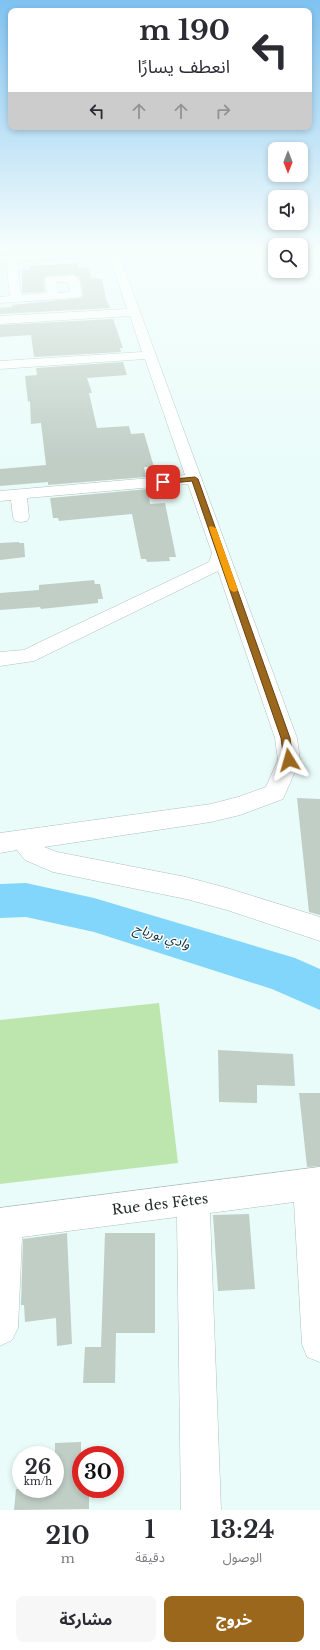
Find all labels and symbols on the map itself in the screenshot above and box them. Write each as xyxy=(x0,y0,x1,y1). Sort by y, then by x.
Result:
north arrow xyxy=(268,142,308,182)
pin xyxy=(146,465,180,499)
position arrow xyxy=(268,739,310,781)
water label: وادي بورياح xyxy=(130,919,193,955)
street label: Rue des Fêtes xyxy=(111,1189,209,1219)
speed limit sign: 30 xyxy=(72,1446,124,1498)

